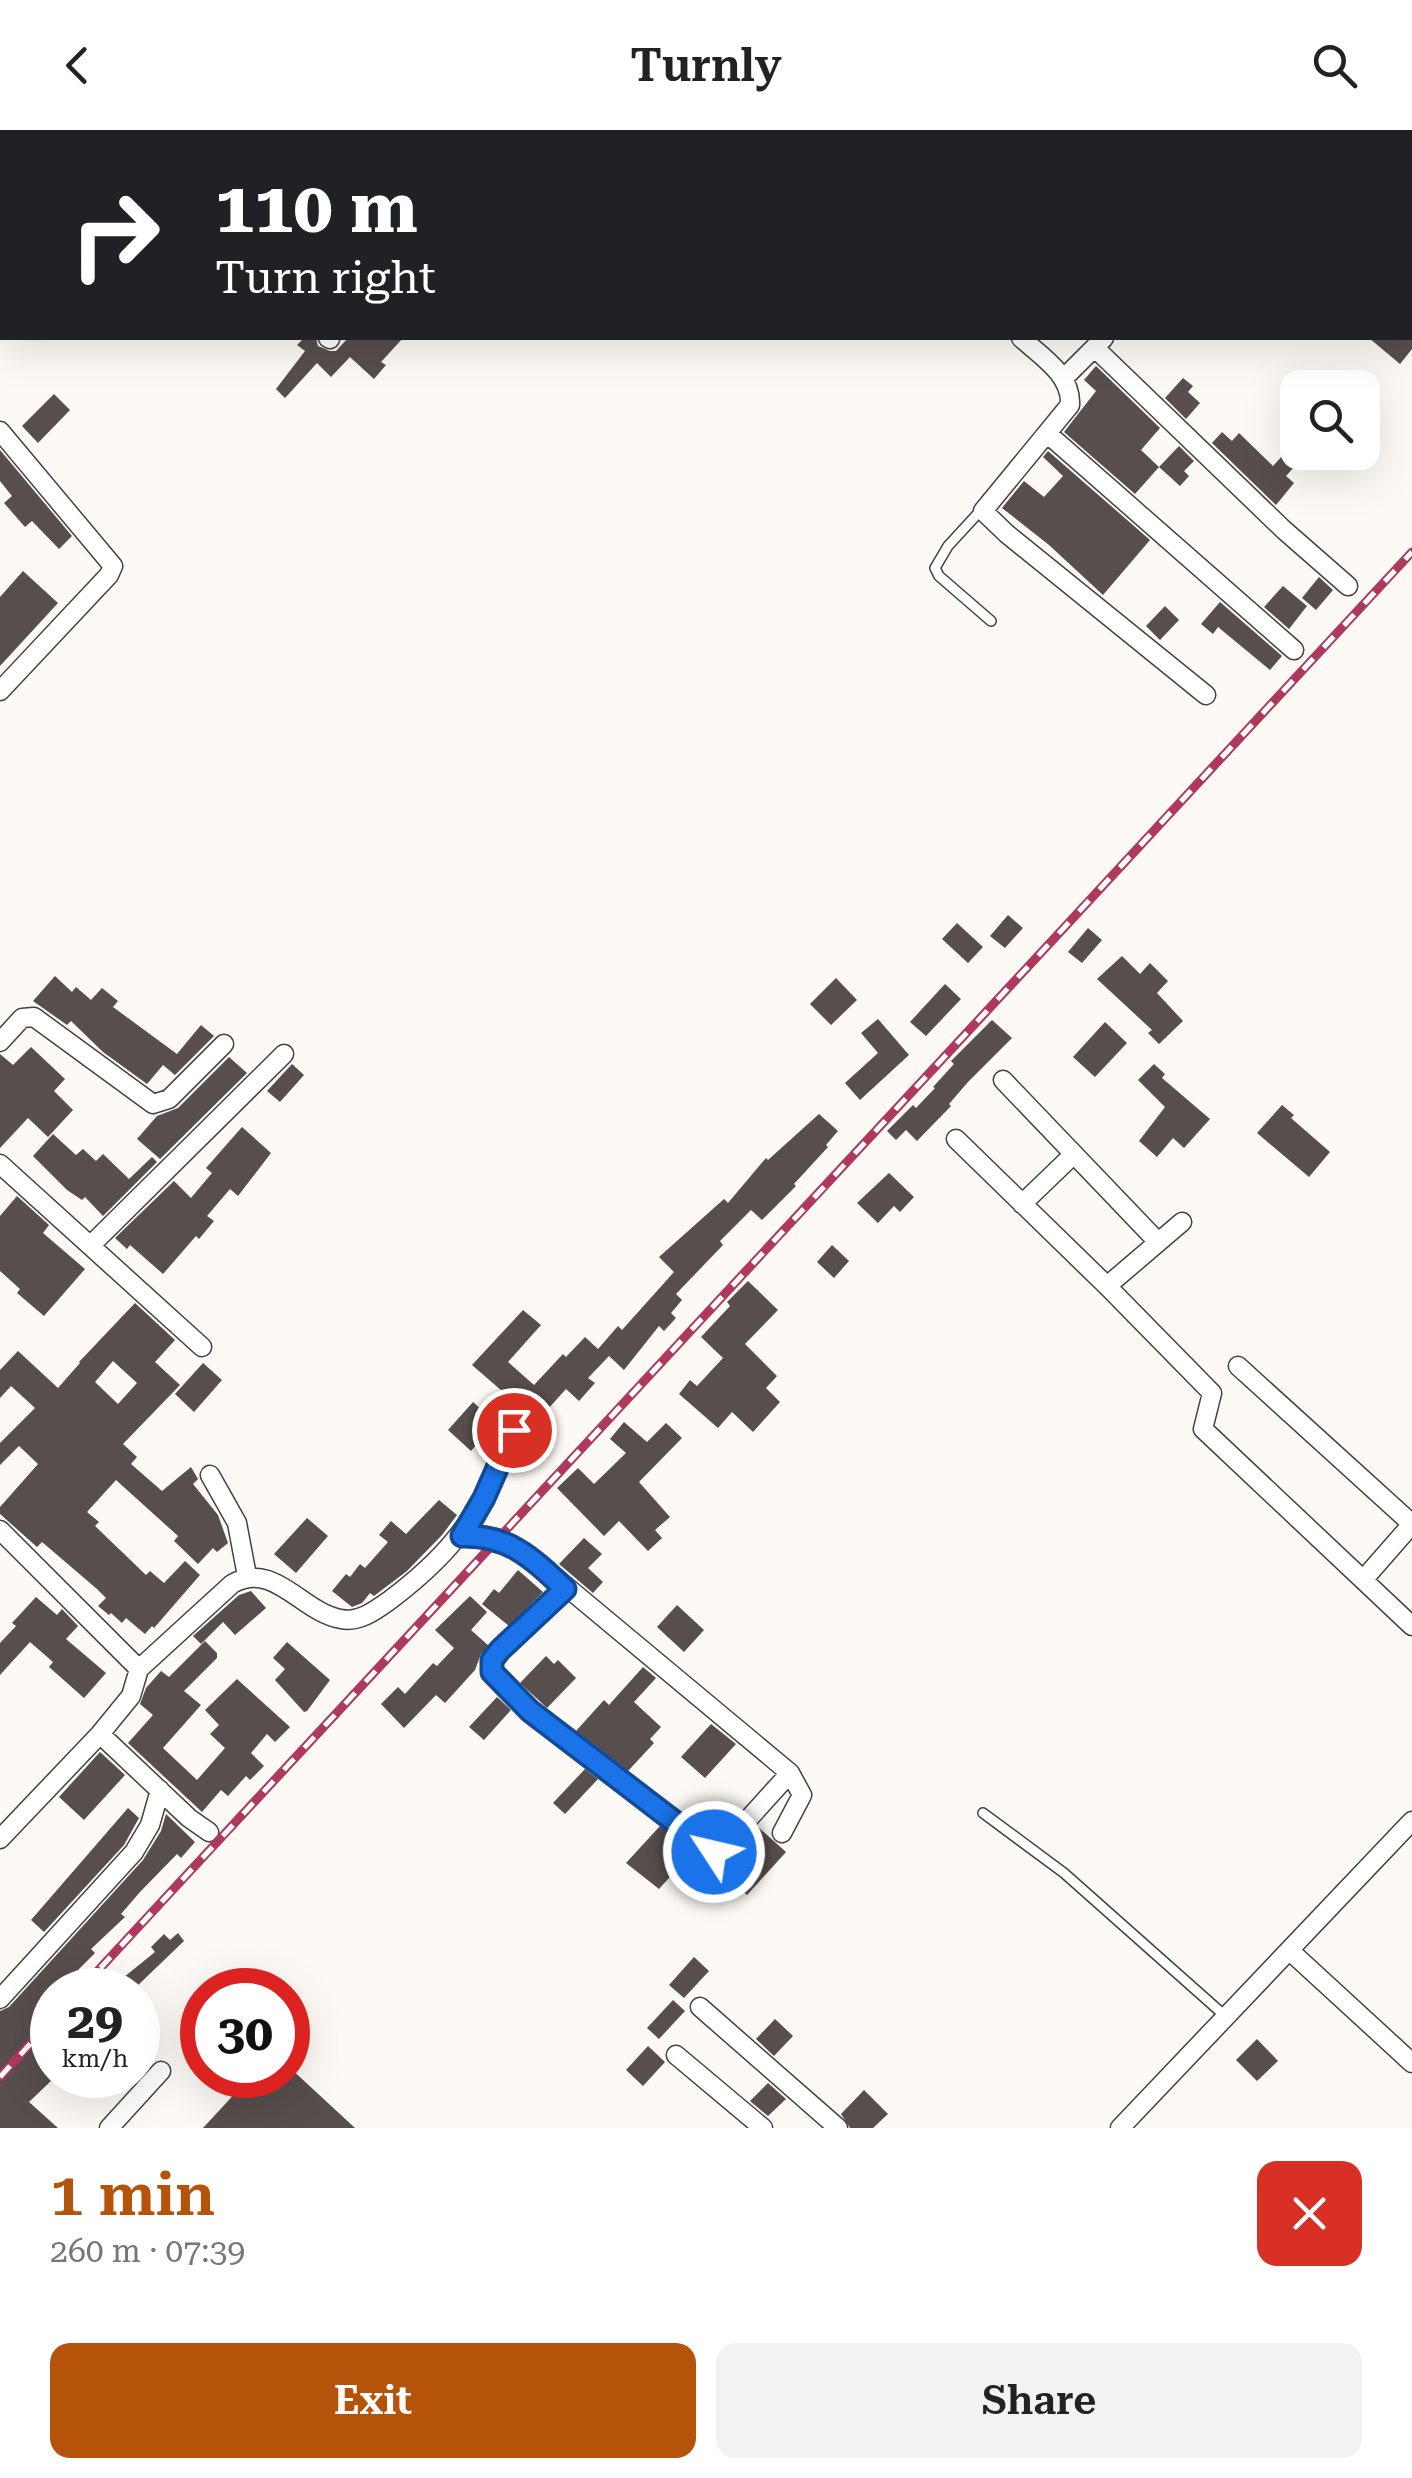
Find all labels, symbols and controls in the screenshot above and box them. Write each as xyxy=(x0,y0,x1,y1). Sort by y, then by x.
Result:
icon: back xyxy=(50,38,105,93)
icon: search xyxy=(1307,38,1362,93)
text: Turnly xyxy=(630,39,782,92)
text: 110 m xyxy=(215,167,418,249)
icon: right xyxy=(50,170,180,300)
text: Turn right xyxy=(215,251,436,304)
map controls xyxy=(1280,370,1380,470)
button: search xyxy=(1280,370,1380,470)
pin xyxy=(472,1388,557,1473)
icon: arrive xyxy=(487,1403,542,1458)
position arrow xyxy=(662,1800,766,1904)
speed limit sign: 30 xyxy=(180,1968,310,2098)
text: 29 xyxy=(67,1992,123,2050)
text: km/h xyxy=(62,2044,128,2073)
text: 1 min xyxy=(50,2159,215,2230)
button: close xyxy=(1257,2161,1362,2266)
text: 260 m · 07:39 xyxy=(50,2232,245,2270)
button: Exit xyxy=(50,2343,696,2458)
button: Share xyxy=(716,2343,1362,2458)

